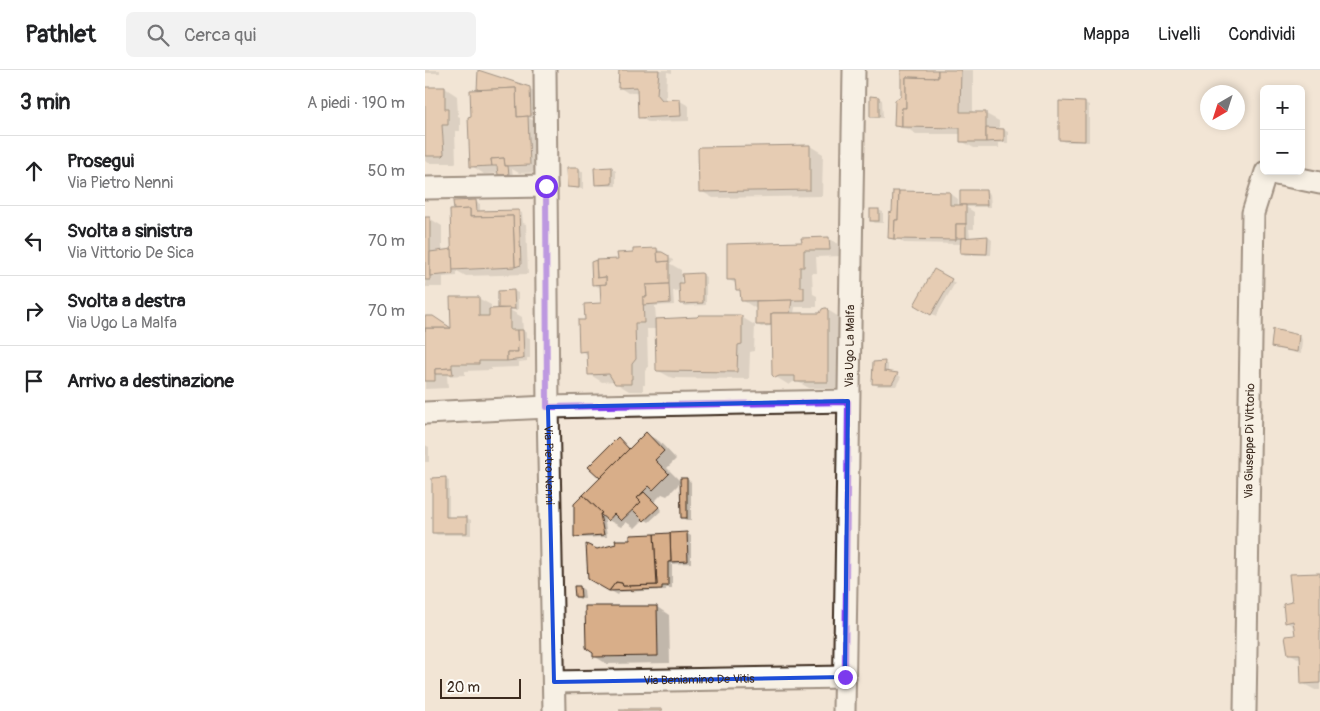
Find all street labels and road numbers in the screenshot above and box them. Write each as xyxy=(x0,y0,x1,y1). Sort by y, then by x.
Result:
street label: Via Ugo La Malfa xyxy=(842,304,858,388)
street label: Via Giuseppe Di Vittorio xyxy=(1241,383,1258,499)
street label: Via Pietro Nenni xyxy=(540,425,557,505)
street label: Via Beniamino De Vitis xyxy=(643,672,755,688)

